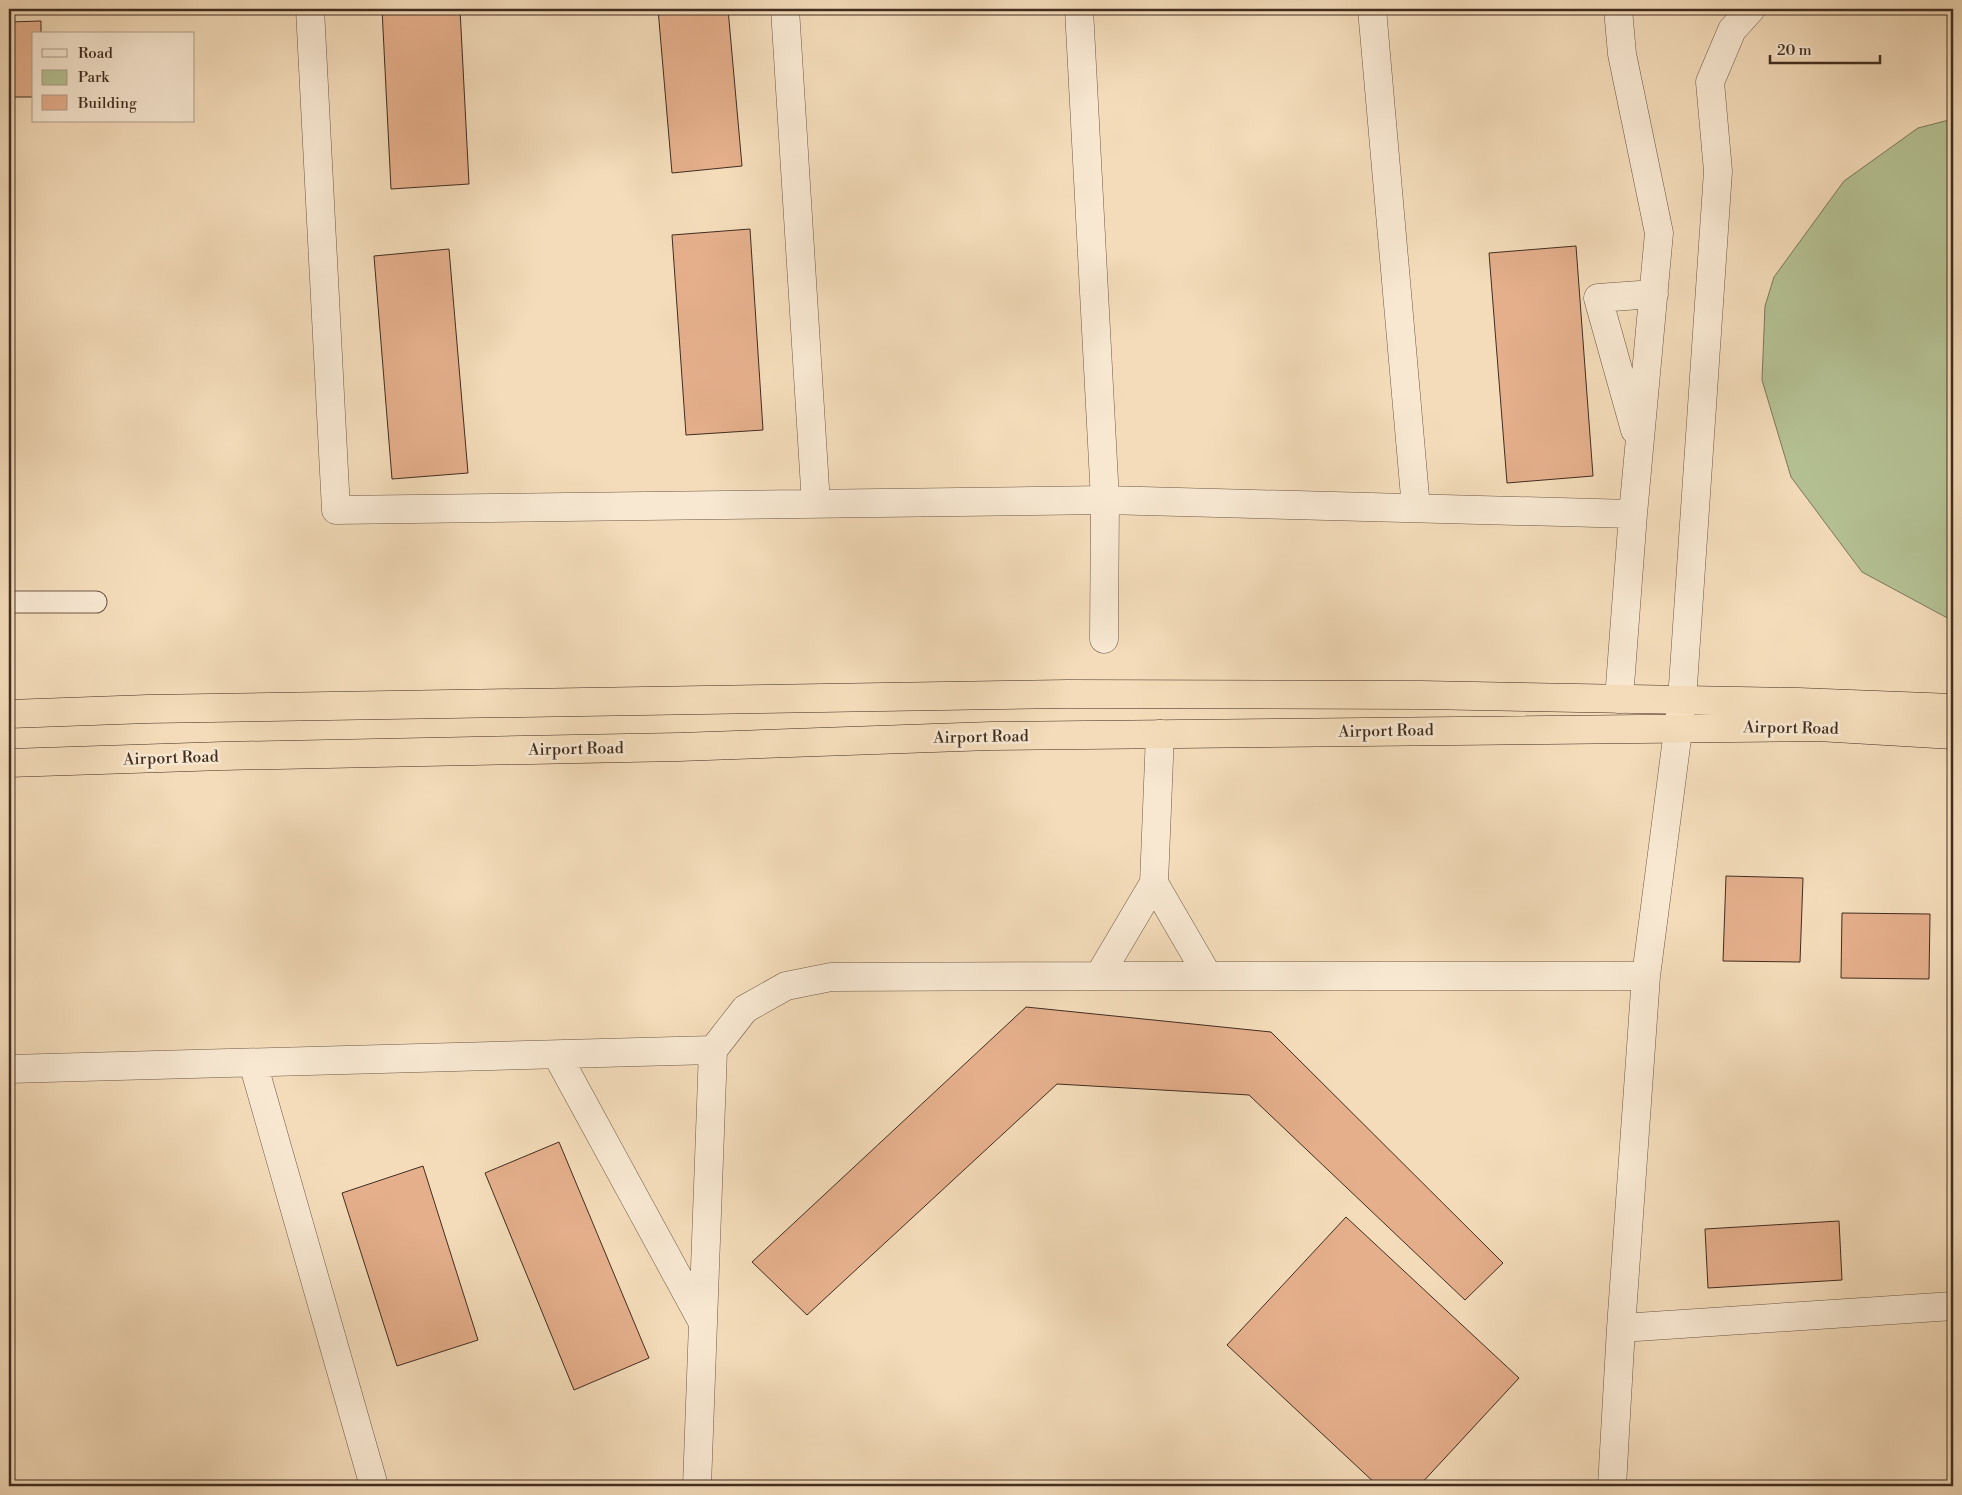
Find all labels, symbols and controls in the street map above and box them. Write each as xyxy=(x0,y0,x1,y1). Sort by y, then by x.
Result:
legend xyxy=(32,32,195,122)
scale bar xyxy=(1770,32,1880,64)
text: 20 m xyxy=(1777,41,1812,60)
text: Road xyxy=(78,44,113,63)
text: Park xyxy=(78,68,110,87)
text: Building xyxy=(77,94,137,113)
street label: Airport Road xyxy=(1742,717,1839,739)
street label: Airport Road xyxy=(1337,720,1434,742)
street label: Airport Road xyxy=(932,726,1029,748)
street label: Airport Road xyxy=(527,738,624,760)
street label: Airport Road xyxy=(122,746,219,770)

